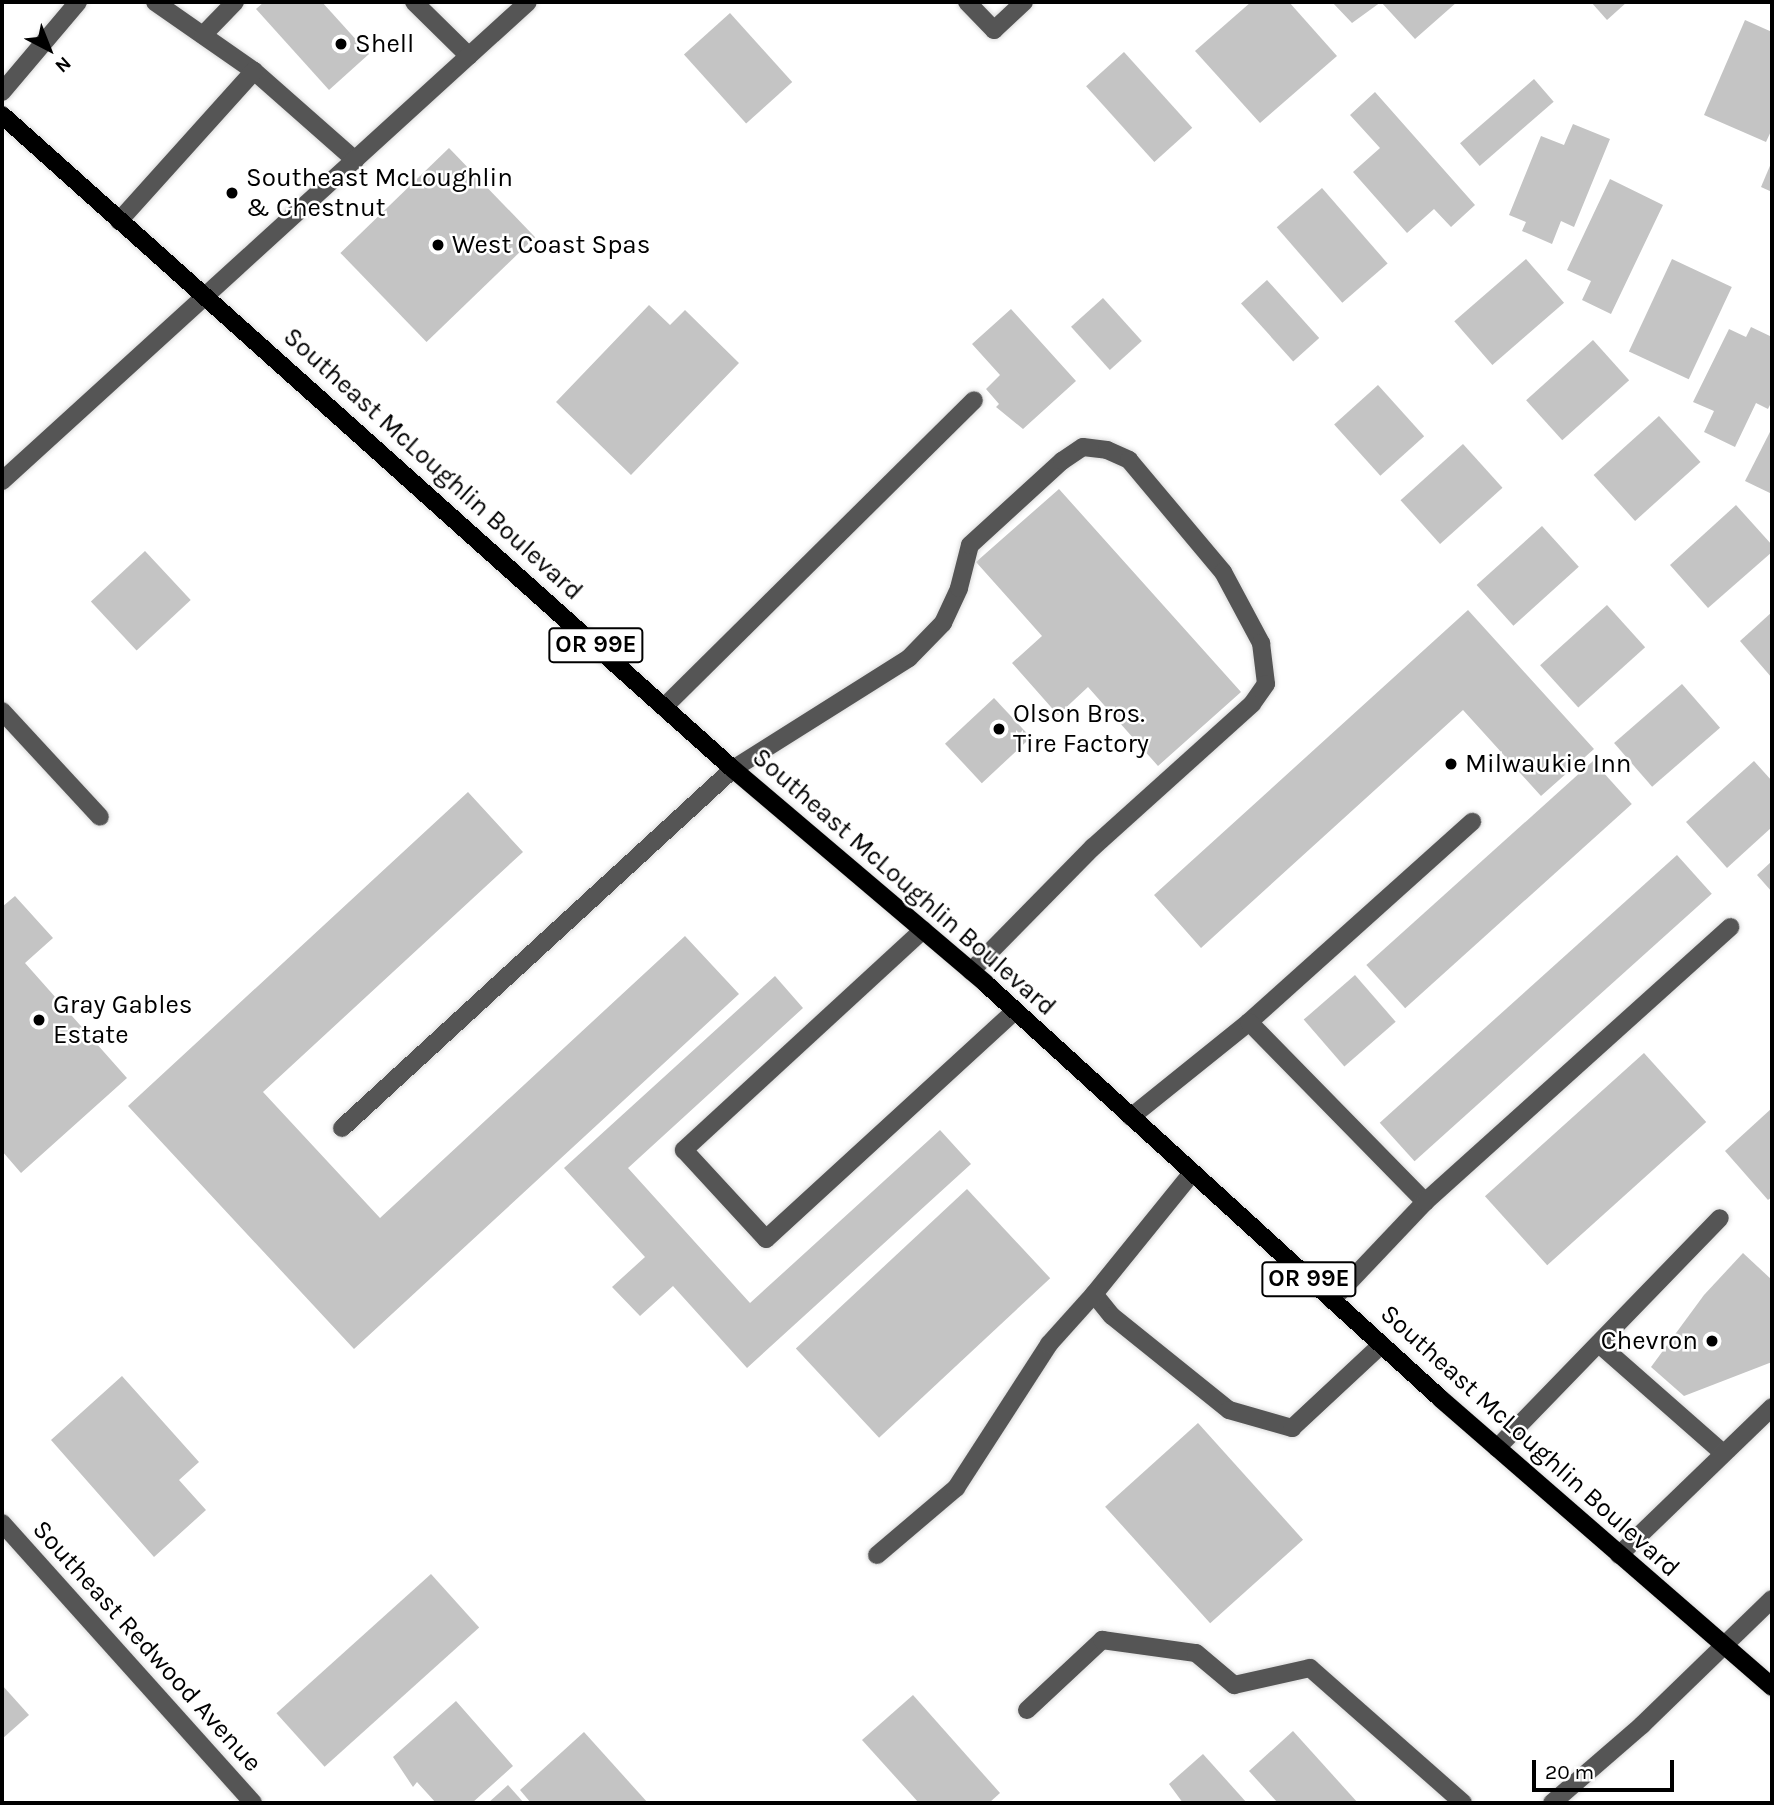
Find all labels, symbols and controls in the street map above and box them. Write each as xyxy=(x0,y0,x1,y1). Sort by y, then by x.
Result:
north arrow xyxy=(14,14,84,84)
place label: Shell xyxy=(355,28,414,60)
marker: Shell xyxy=(333,36,349,52)
text: N xyxy=(51,52,75,77)
place label: Southeast McLoughlin & Chestnut xyxy=(246,162,513,224)
marker: Southeast McLoughlin & Chestnut xyxy=(224,185,240,201)
place label: West Coast Spas xyxy=(452,229,650,261)
marker: West Coast Spas xyxy=(430,237,446,253)
street label: Southeast McLoughlin Boulevard xyxy=(277,321,589,607)
road number: OR 99E xyxy=(547,624,645,666)
place label: Olson Bros. Tire Factory xyxy=(1013,698,1149,760)
marker: Olson Bros. Tire Factory xyxy=(991,721,1007,737)
street label: Southeast McLoughlin Boulevard xyxy=(746,742,1062,1022)
place label: Milwaukie Inn xyxy=(1465,748,1632,780)
marker: Milwaukie Inn xyxy=(1443,756,1459,772)
place label: Gray Gables Estate xyxy=(53,989,192,1050)
marker: Gray Gables Estate xyxy=(31,1012,47,1028)
road number: OR 99E xyxy=(1260,1259,1358,1300)
street label: Southeast McLoughlin Boulevard xyxy=(1374,1298,1686,1584)
place label: Chevron xyxy=(1601,1325,1698,1357)
marker: Chevron xyxy=(1704,1333,1720,1349)
street label: Southeast Redwood Avenue xyxy=(26,1514,268,1778)
scale bar xyxy=(1536,1745,1678,1789)
text: 20 m xyxy=(1545,1760,1594,1784)

